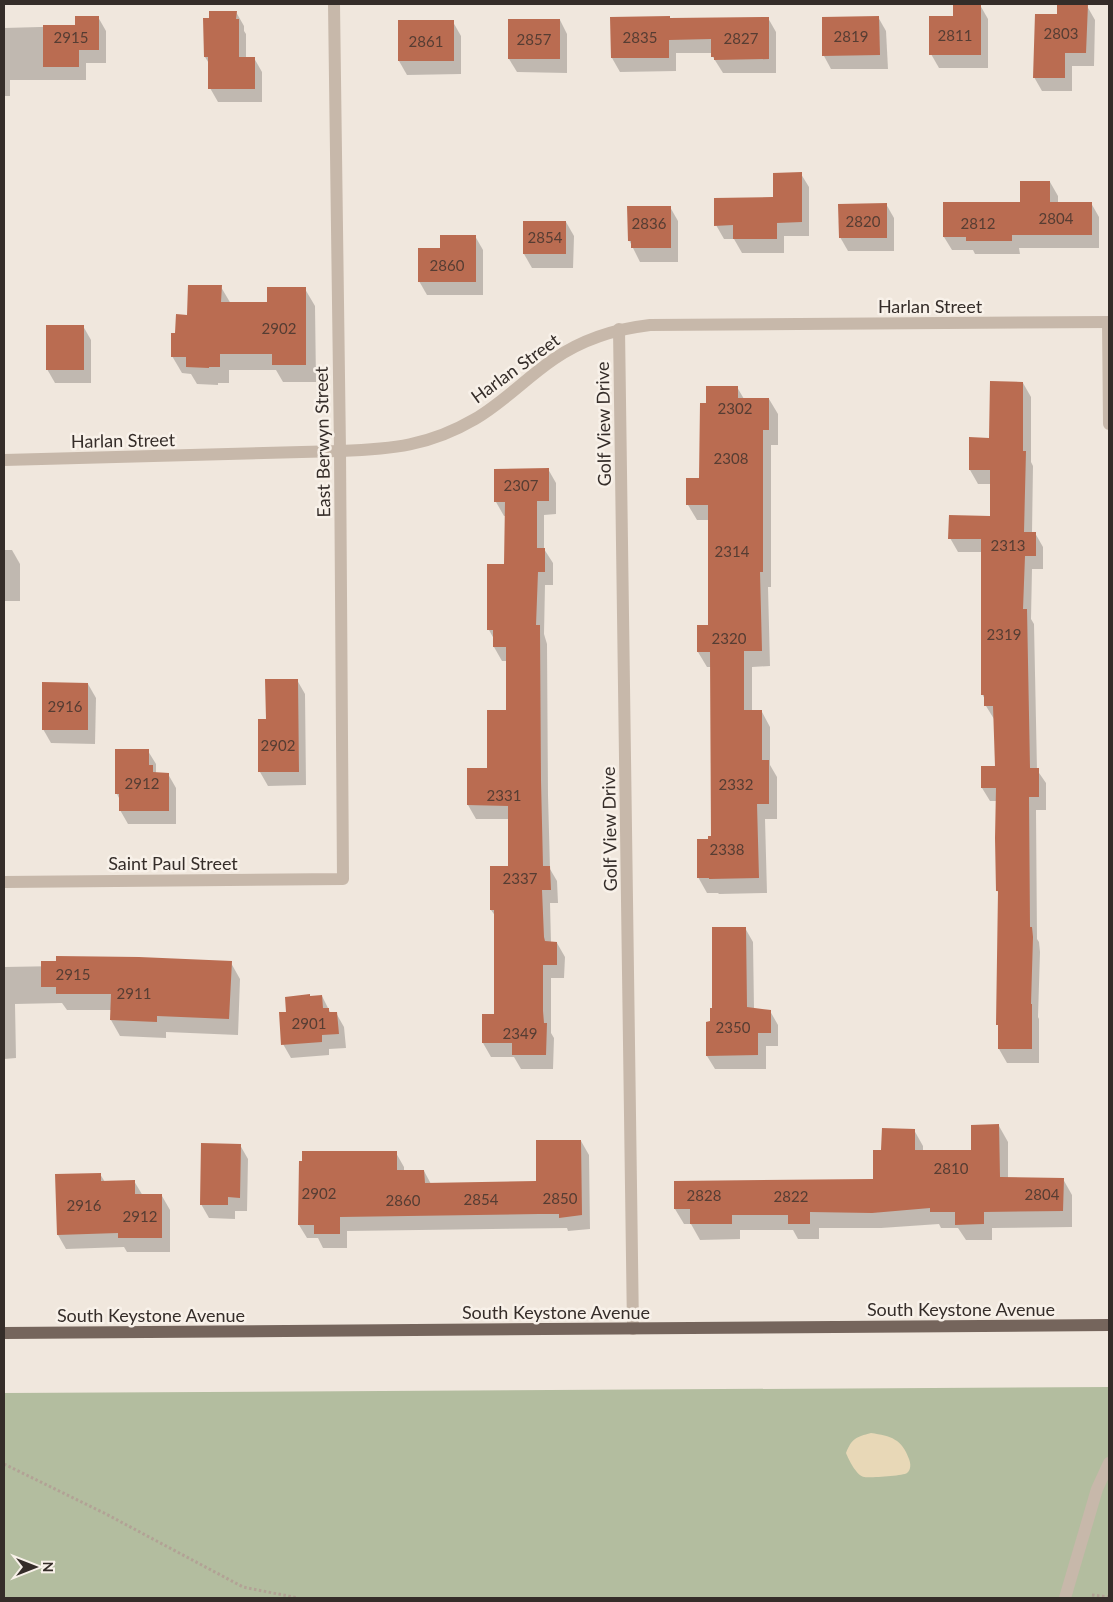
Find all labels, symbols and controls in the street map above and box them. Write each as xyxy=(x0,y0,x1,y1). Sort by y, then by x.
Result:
house number: 2803 xyxy=(1044,24,1078,42)
house number: 2811 xyxy=(938,26,972,44)
house number: 2819 xyxy=(834,27,868,45)
house number: 2915 xyxy=(54,28,88,46)
house number: 2835 xyxy=(623,28,657,46)
house number: 2827 xyxy=(724,29,759,47)
house number: 2857 xyxy=(517,30,552,48)
house number: 2861 xyxy=(409,32,443,50)
house number: 2804 xyxy=(1039,209,1074,227)
house number: 2820 xyxy=(846,212,881,230)
house number: 2836 xyxy=(632,214,667,232)
house number: 2812 xyxy=(961,214,995,232)
house number: 2854 xyxy=(528,228,563,246)
house number: 2860 xyxy=(430,256,465,274)
street label: Harlan Street xyxy=(878,295,983,317)
house number: 2902 xyxy=(262,319,296,337)
street label: Harlan Street xyxy=(466,328,564,408)
street label: Golf View Drive xyxy=(591,361,615,487)
street label: East Berwyn Street xyxy=(310,366,334,518)
house number: 2302 xyxy=(718,399,752,417)
street label: Harlan Street xyxy=(71,428,176,452)
house number: 2308 xyxy=(714,449,748,467)
house number: 2307 xyxy=(504,476,539,494)
house number: 2313 xyxy=(991,536,1025,554)
house number: 2314 xyxy=(715,542,750,560)
house number: 2319 xyxy=(987,625,1021,643)
house number: 2320 xyxy=(712,629,747,647)
house number: 2916 xyxy=(48,697,83,715)
house number: 2902 xyxy=(261,736,295,754)
street label: Golf View Drive xyxy=(597,766,621,892)
house number: 2912 xyxy=(125,774,159,792)
house number: 2332 xyxy=(719,775,753,793)
house number: 2331 xyxy=(487,786,521,804)
house number: 2338 xyxy=(710,840,744,858)
street label: Saint Paul Street xyxy=(108,852,238,874)
house number: 2337 xyxy=(503,869,538,887)
house number: 2915 xyxy=(56,965,90,983)
house number: 2911 xyxy=(117,984,151,1002)
house number: 2901 xyxy=(292,1014,326,1032)
house number: 2350 xyxy=(716,1018,751,1036)
house number: 2349 xyxy=(503,1024,537,1042)
house number: 2810 xyxy=(934,1159,969,1177)
house number: 2902 xyxy=(302,1184,336,1202)
house number: 2804 xyxy=(1025,1185,1060,1203)
house number: 2828 xyxy=(687,1186,721,1204)
house number: 2822 xyxy=(774,1187,808,1205)
house number: 2850 xyxy=(543,1189,578,1207)
house number: 2854 xyxy=(464,1190,499,1208)
house number: 2860 xyxy=(386,1191,421,1209)
house number: 2916 xyxy=(67,1196,102,1214)
house number: 2912 xyxy=(123,1207,157,1225)
street label: South Keystone Avenue xyxy=(867,1298,1055,1320)
street label: South Keystone Avenue xyxy=(462,1301,650,1323)
street label: South Keystone Avenue xyxy=(57,1304,245,1326)
north arrow xyxy=(10,1542,60,1592)
text: N xyxy=(40,1562,57,1572)

